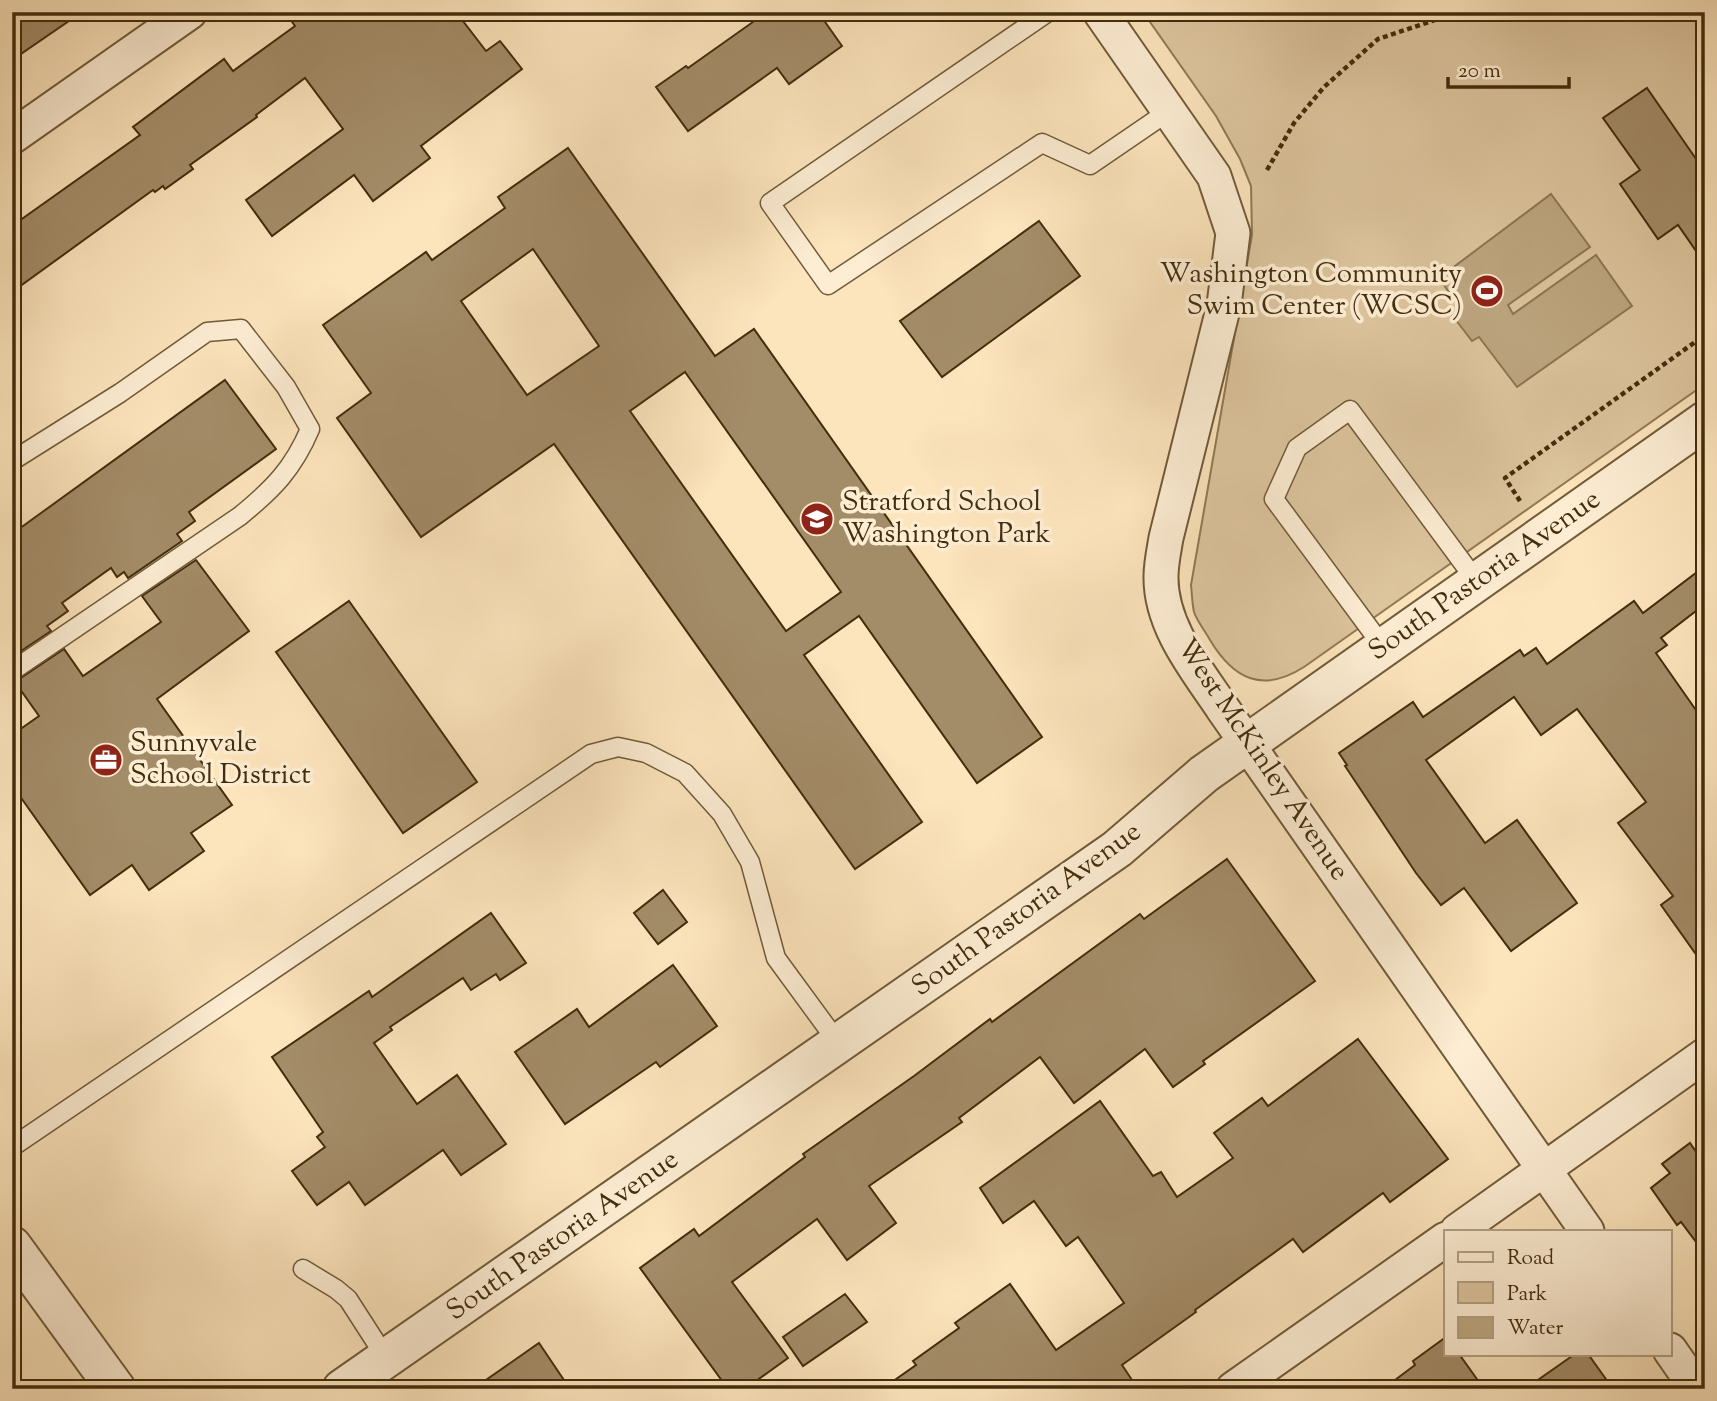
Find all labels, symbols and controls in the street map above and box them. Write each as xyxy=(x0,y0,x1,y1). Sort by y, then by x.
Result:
scale bar xyxy=(1448,46,1568,90)
text: 20 m xyxy=(1458,57,1501,87)
place label: Washington Community Swim Center (WCSC) xyxy=(1160,255,1462,327)
sports icon: Washington Community Swim Center (WCSC) xyxy=(1468,272,1506,310)
street label: South Pastoria Avenue xyxy=(1361,481,1609,671)
place label: Stratford School Washington Park xyxy=(842,483,1051,555)
school or university icon: Stratford School Washington Park xyxy=(798,500,836,538)
street label: West McKinley Avenue xyxy=(1166,631,1358,889)
place label: Sunnyvale School District xyxy=(130,724,311,796)
office icon: Sunnyvale School District xyxy=(87,741,125,779)
street label: South Pastoria Avenue xyxy=(904,813,1150,1007)
street label: South Pastoria Avenue xyxy=(439,1141,687,1331)
legend xyxy=(1444,1230,1672,1356)
text: Road xyxy=(1507,1244,1554,1274)
text: Park xyxy=(1507,1280,1548,1310)
text: Water xyxy=(1507,1314,1564,1344)

